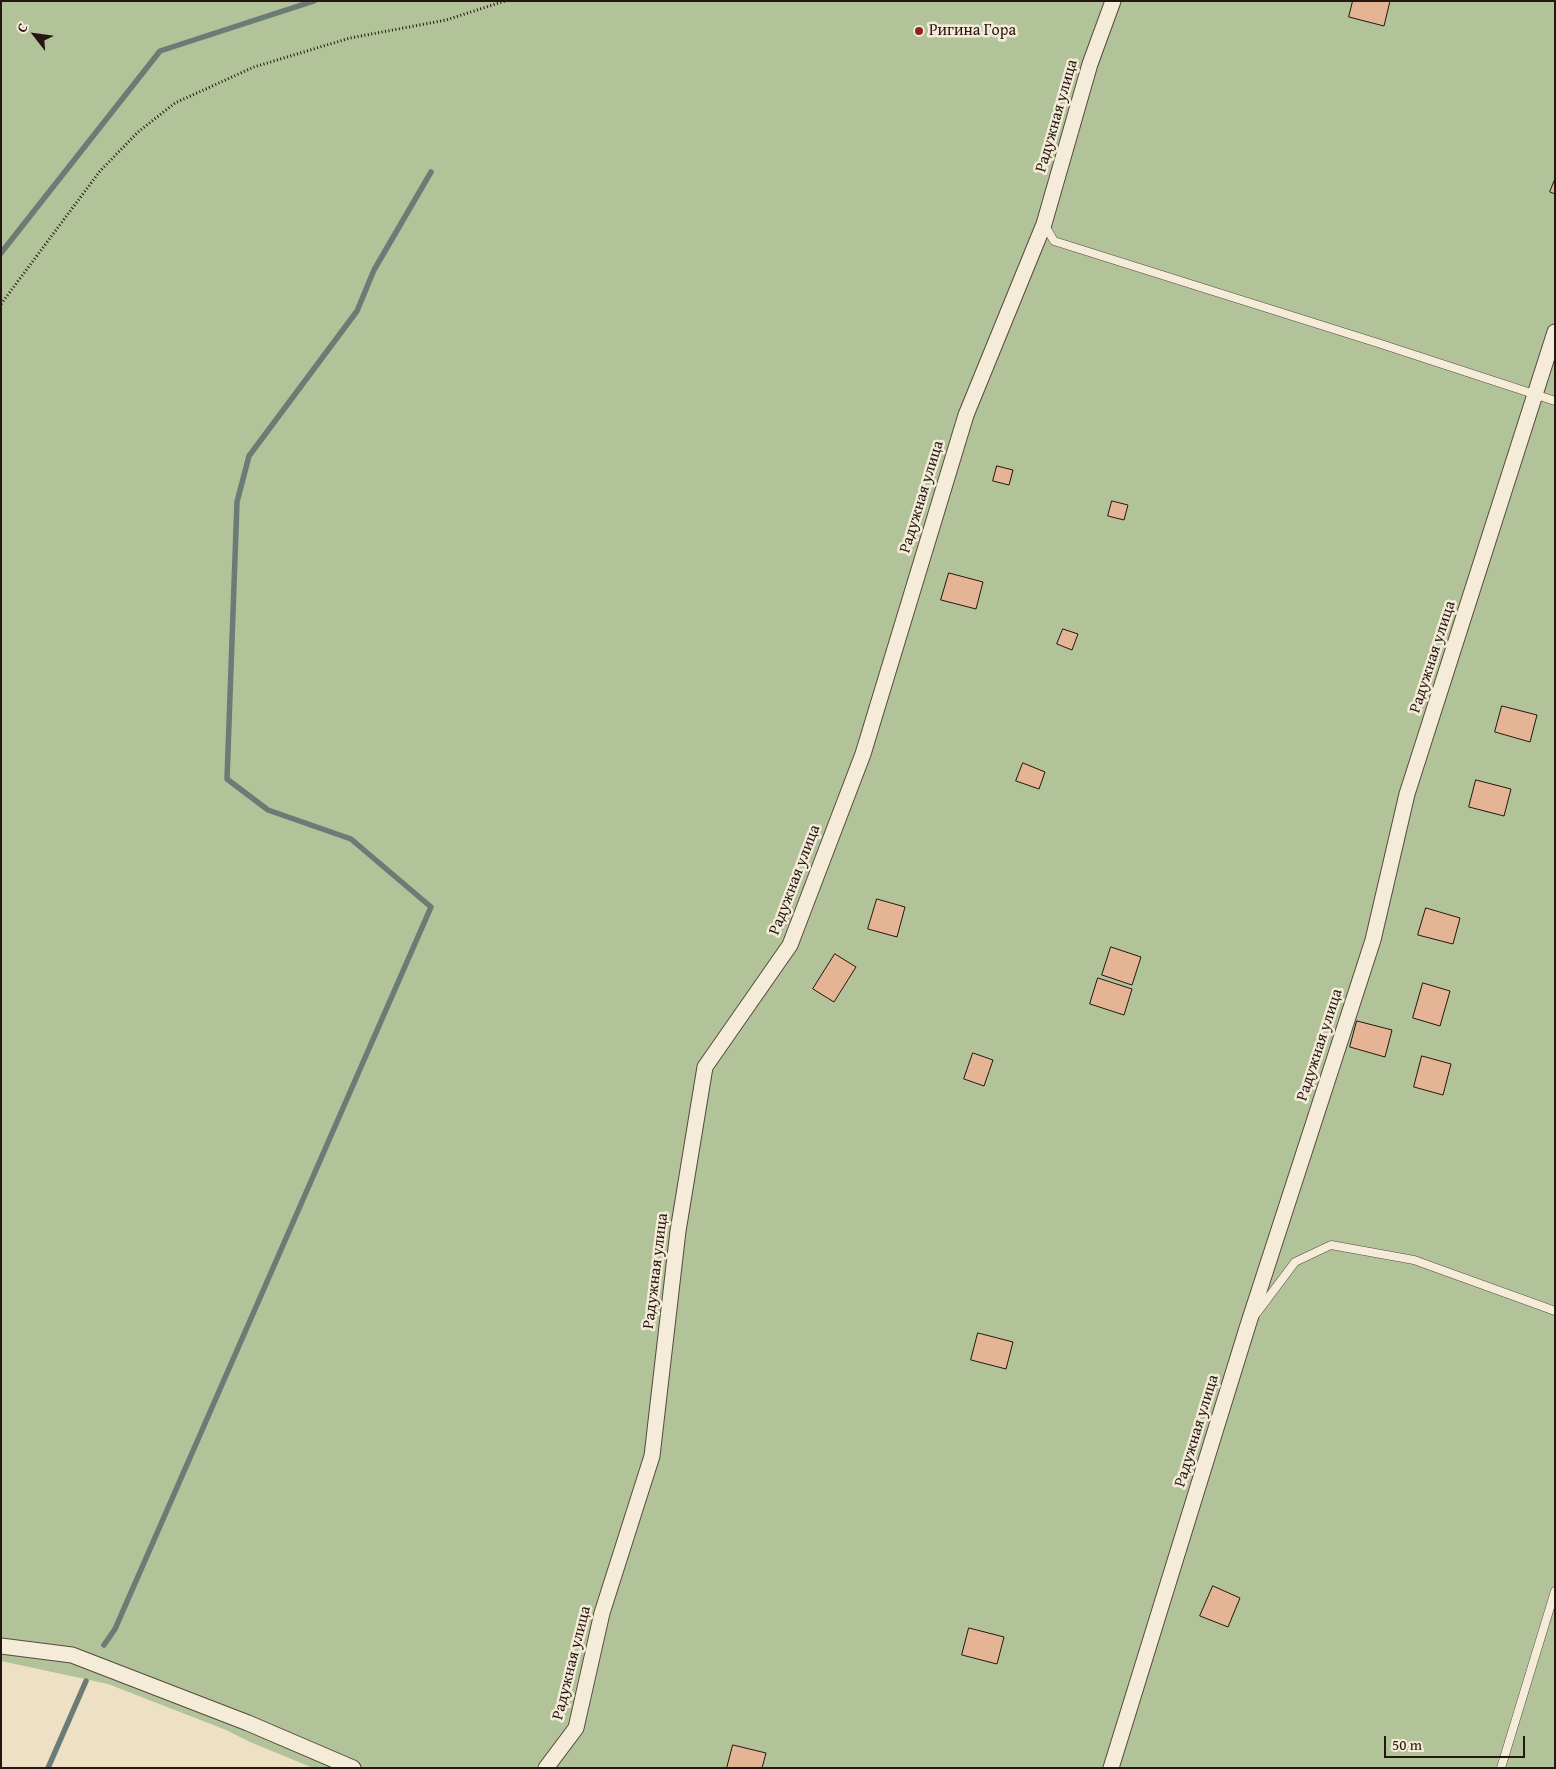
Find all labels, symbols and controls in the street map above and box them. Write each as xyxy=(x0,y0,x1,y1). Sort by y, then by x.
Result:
north arrow xyxy=(10,10,60,60)
text: С xyxy=(11,19,33,36)
place label: Ригина Гора xyxy=(929,21,1016,41)
marker: Ригина Гора xyxy=(913,25,925,37)
street label: Радужная улица xyxy=(1032,57,1082,175)
street label: Радужная улица xyxy=(896,438,948,556)
street label: Радужная улица xyxy=(1406,599,1460,715)
street label: Радужная улица xyxy=(765,822,825,938)
street label: Радужная улица xyxy=(1293,987,1347,1103)
street label: Радужная улица xyxy=(639,1212,673,1330)
street label: Радужная улица xyxy=(1171,1372,1223,1490)
street label: Радужная улица xyxy=(549,1604,595,1722)
scale bar xyxy=(1386,1726,1527,1758)
text: 50 m xyxy=(1392,1734,1422,1755)

